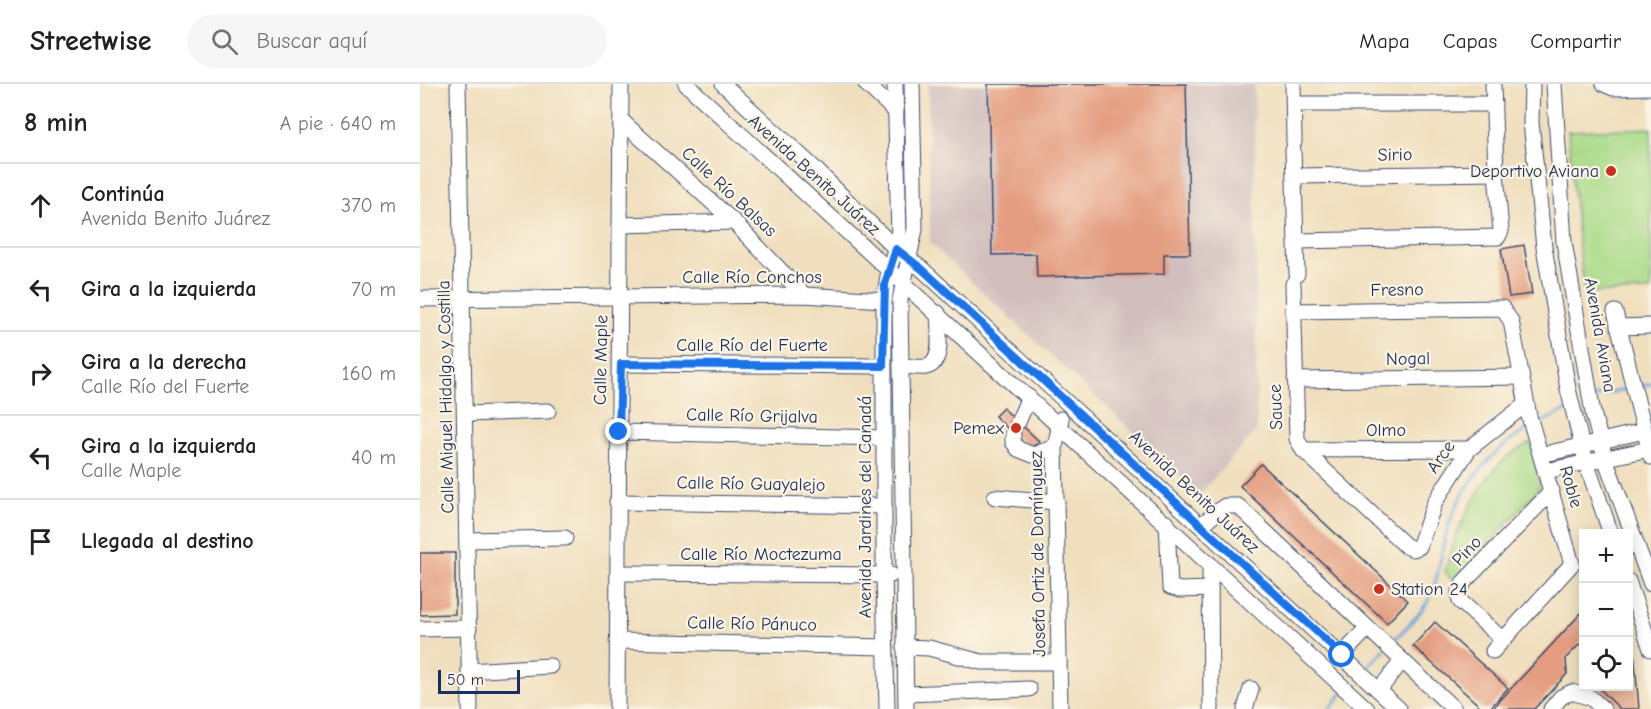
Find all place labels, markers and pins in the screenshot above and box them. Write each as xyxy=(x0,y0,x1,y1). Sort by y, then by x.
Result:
place label: Deportivo Aviana xyxy=(1470,161,1599,182)
marker: Deportivo Aviana xyxy=(1604,164,1618,178)
place label: Pemex xyxy=(953,418,1004,439)
marker: Pemex xyxy=(1009,421,1023,435)
place label: Station 24 xyxy=(1391,579,1468,600)
marker: Station 24 xyxy=(1372,582,1386,596)

